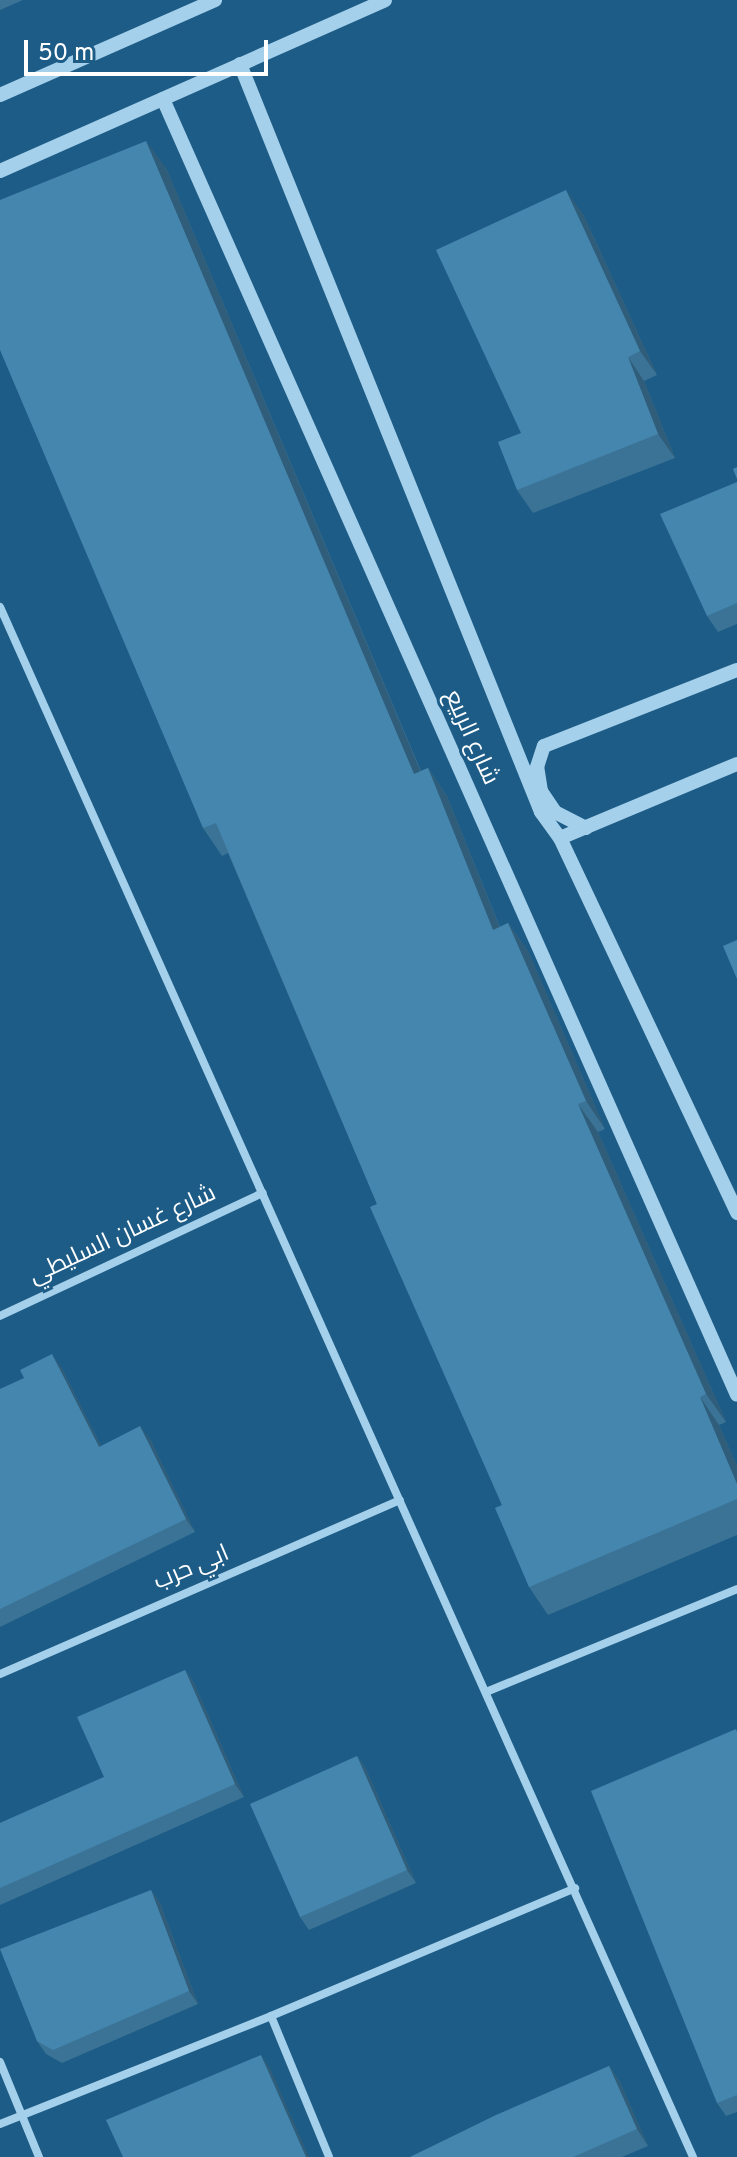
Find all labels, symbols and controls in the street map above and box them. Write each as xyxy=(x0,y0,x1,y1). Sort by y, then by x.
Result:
scale bar xyxy=(28,24,272,74)
text: 50 m xyxy=(38,39,94,69)
street label: شارع الربيع xyxy=(436,686,504,790)
street label: شارع غسان السليطي xyxy=(25,1180,221,1292)
street label: ابي حرب xyxy=(150,1540,234,1598)

